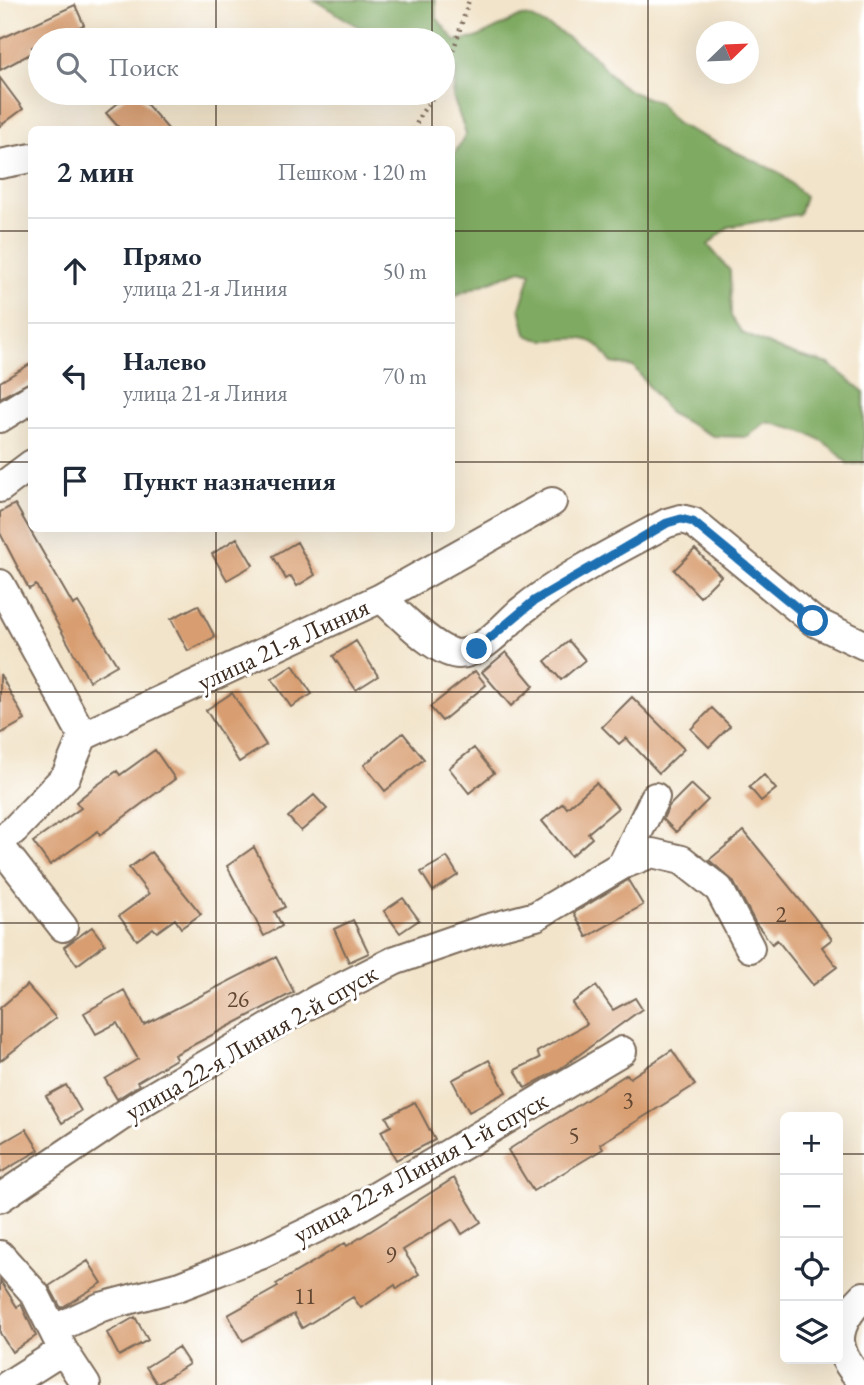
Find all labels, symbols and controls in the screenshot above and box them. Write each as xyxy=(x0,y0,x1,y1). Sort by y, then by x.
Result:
north arrow xyxy=(696,21,759,84)
search box xyxy=(28,28,455,105)
icon: search xyxy=(52,48,90,86)
text: Поиск xyxy=(108,50,179,84)
text: 2 мин xyxy=(56,152,134,191)
text: Пешком · 120 m xyxy=(278,157,427,187)
text: Прямо xyxy=(123,239,202,273)
icon: ahead xyxy=(56,252,94,290)
text: 50 m xyxy=(382,256,427,286)
text: улица 21-я Линия xyxy=(123,273,287,303)
text: Налево xyxy=(123,344,206,378)
icon: left xyxy=(56,357,94,395)
text: 70 m xyxy=(382,361,427,391)
text: улица 21-я Линия xyxy=(123,378,287,408)
icon: arrive xyxy=(56,462,94,500)
text: Пункт назначения xyxy=(123,464,336,498)
street label: улица 21-я Линия xyxy=(192,589,374,699)
route start xyxy=(797,605,828,636)
route end xyxy=(461,633,492,664)
house number: 2 xyxy=(775,899,787,929)
street label: улица 22-я Линия 2-й спуск xyxy=(119,955,384,1128)
house number: 26 xyxy=(227,984,249,1014)
street label: улица 22-я Линия 1-й спуск xyxy=(287,1082,554,1251)
house number: 3 xyxy=(622,1085,634,1115)
map controls xyxy=(780,1112,843,1364)
button: + xyxy=(780,1112,843,1175)
house number: 5 xyxy=(568,1120,580,1150)
button: − xyxy=(780,1175,843,1238)
button: locate xyxy=(780,1238,843,1301)
house number: 9 xyxy=(385,1240,397,1270)
house number: 11 xyxy=(294,1281,316,1311)
button: layers xyxy=(780,1301,843,1364)

